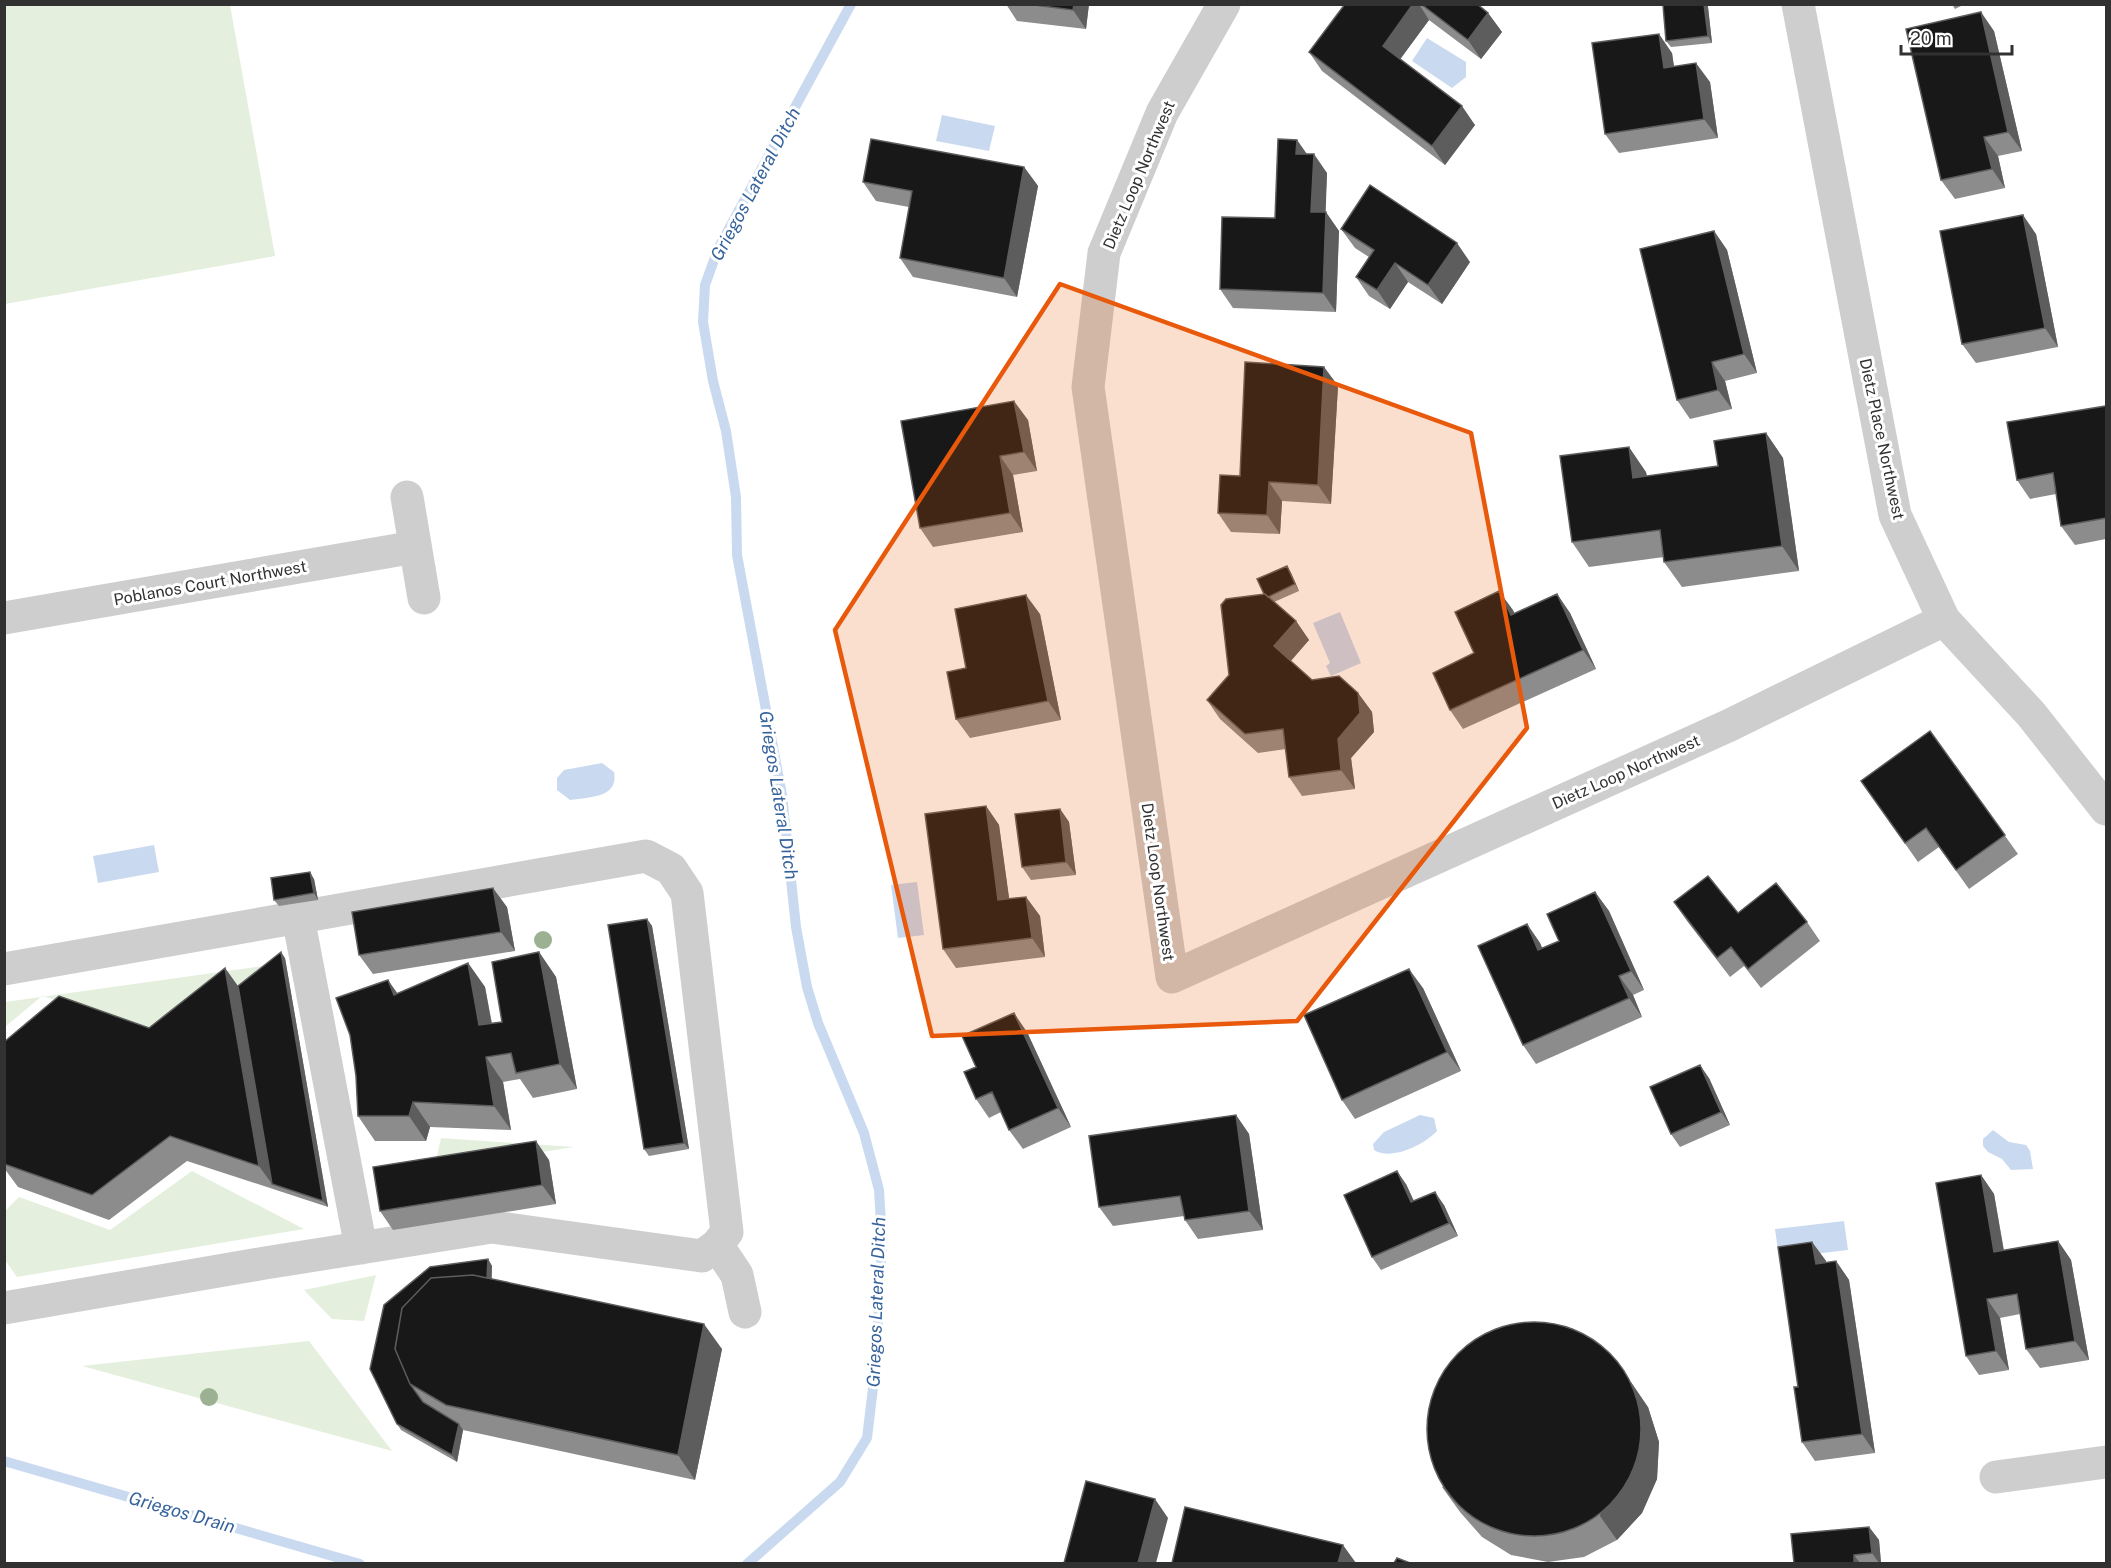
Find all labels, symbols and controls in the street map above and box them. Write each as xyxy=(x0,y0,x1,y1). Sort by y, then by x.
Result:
scale bar xyxy=(1901,18,2012,56)
text: 20 m xyxy=(1910,28,1952,49)
street label: Dietz Loop Northwest xyxy=(1099,98,1179,252)
water label: Griegos Lateral Ditch xyxy=(706,104,804,264)
street label: Dietz Place Northwest xyxy=(1856,357,1908,521)
street label: Poblanos Court Northwest xyxy=(112,557,308,609)
water label: Griegos Lateral Ditch xyxy=(755,709,803,881)
street label: Dietz Loop Northwest xyxy=(1549,731,1703,813)
street label: Dietz Loop Northwest xyxy=(1137,802,1179,962)
water label: Griegos Lateral Ditch xyxy=(863,1216,889,1388)
water label: Griegos Drain xyxy=(126,1487,238,1537)

